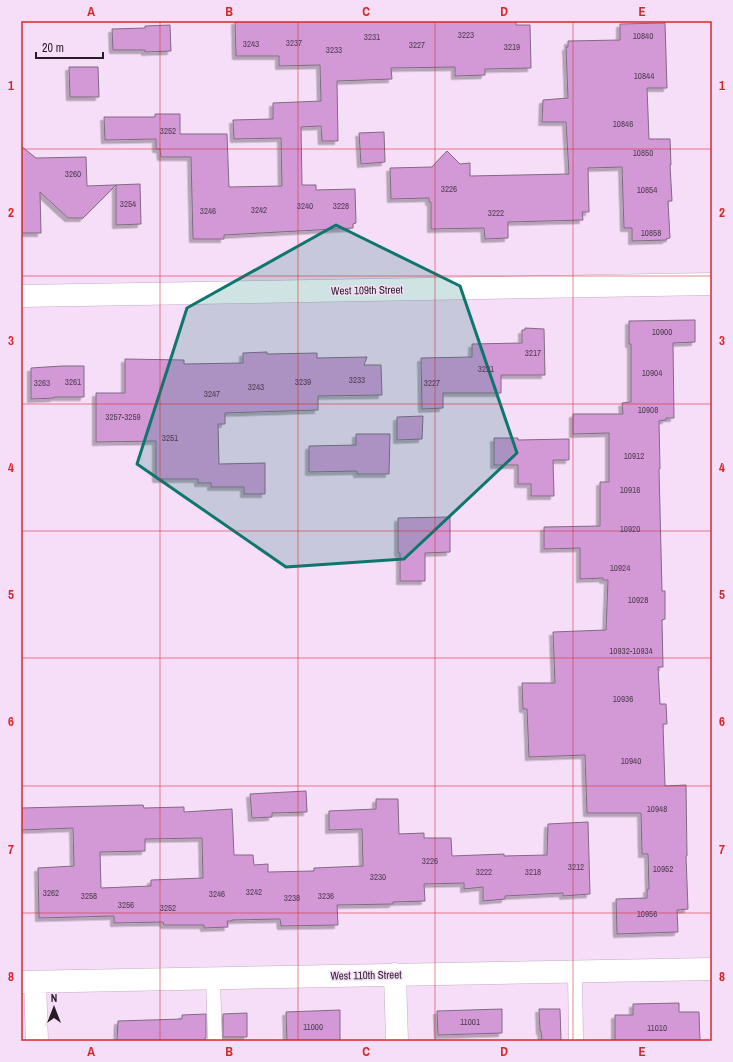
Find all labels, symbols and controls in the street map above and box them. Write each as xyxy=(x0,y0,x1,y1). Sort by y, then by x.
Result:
text: A xyxy=(87,3,95,20)
text: B xyxy=(225,3,233,20)
text: C xyxy=(362,3,370,20)
text: D xyxy=(500,3,508,20)
text: E xyxy=(638,3,646,20)
house number: 3223 xyxy=(458,29,474,41)
house number: 10840 xyxy=(633,30,653,42)
house number: 3231 xyxy=(364,31,380,43)
scale bar xyxy=(36,34,103,60)
house number: 3237 xyxy=(286,37,302,49)
house number: 3243 xyxy=(243,38,259,50)
house number: 3227 xyxy=(409,39,425,51)
text: 20 m xyxy=(42,40,64,56)
house number: 3219 xyxy=(504,41,520,53)
house number: 3233 xyxy=(326,44,342,56)
house number: 10844 xyxy=(634,70,654,82)
text: 1 xyxy=(8,77,14,94)
text: 1 xyxy=(719,77,725,94)
house number: 10846 xyxy=(613,118,633,130)
house number: 3252 xyxy=(160,125,176,137)
house number: 10850 xyxy=(633,147,653,159)
house number: 3260 xyxy=(65,168,81,180)
house number: 3226 xyxy=(441,183,457,195)
house number: 10854 xyxy=(637,184,657,196)
house number: 3254 xyxy=(120,198,136,210)
house number: 3240 xyxy=(297,200,313,212)
house number: 3228 xyxy=(333,200,349,212)
text: 2 xyxy=(8,204,14,221)
house number: 3242 xyxy=(251,204,267,216)
text: 2 xyxy=(719,204,725,221)
house number: 3246 xyxy=(200,205,216,217)
house number: 3222 xyxy=(488,207,504,219)
house number: 10858 xyxy=(641,227,661,239)
street label: West 109th Street xyxy=(331,282,404,298)
house number: 10900 xyxy=(652,326,672,338)
text: 3 xyxy=(8,332,14,349)
text: 3 xyxy=(719,332,725,349)
house number: 3217 xyxy=(525,347,541,359)
house number: 3221 xyxy=(478,363,494,375)
house number: 10904 xyxy=(642,367,662,379)
house number: 3233 xyxy=(349,374,365,386)
house number: 3261 xyxy=(65,376,81,388)
house number: 3239 xyxy=(295,376,311,388)
house number: 3263 xyxy=(34,377,50,389)
house number: 3227 xyxy=(424,377,440,389)
house number: 3243 xyxy=(248,381,264,393)
house number: 3247 xyxy=(204,388,220,400)
house number: 10908 xyxy=(638,404,658,416)
house number: 3257-3259 xyxy=(105,411,141,423)
house number: 3251 xyxy=(162,432,178,444)
house number: 10912 xyxy=(624,450,644,462)
text: 4 xyxy=(8,459,14,476)
text: 4 xyxy=(719,459,725,476)
house number: 10916 xyxy=(620,484,640,496)
house number: 10920 xyxy=(620,523,640,535)
house number: 10924 xyxy=(610,562,630,574)
text: 5 xyxy=(8,586,14,603)
text: 5 xyxy=(719,586,725,603)
house number: 10928 xyxy=(628,594,648,606)
house number: 10932-10934 xyxy=(609,645,653,657)
house number: 10936 xyxy=(613,693,633,705)
text: 6 xyxy=(8,713,14,730)
text: 6 xyxy=(719,713,725,730)
house number: 10940 xyxy=(621,755,641,767)
house number: 10948 xyxy=(647,803,667,815)
text: 7 xyxy=(8,841,14,858)
text: 7 xyxy=(719,841,725,858)
house number: 3226 xyxy=(422,855,438,867)
house number: 3212 xyxy=(568,861,584,873)
house number: 10952 xyxy=(653,863,673,875)
house number: 3222 xyxy=(476,866,492,878)
house number: 3218 xyxy=(525,866,541,878)
house number: 3230 xyxy=(370,871,386,883)
house number: 3242 xyxy=(246,886,262,898)
house number: 3262 xyxy=(43,887,59,899)
house number: 3246 xyxy=(209,888,225,900)
house number: 3258 xyxy=(81,890,97,902)
house number: 3236 xyxy=(318,890,334,902)
house number: 3238 xyxy=(284,892,300,904)
house number: 3256 xyxy=(118,899,134,911)
house number: 3252 xyxy=(160,902,176,914)
house number: 10956 xyxy=(637,908,657,920)
street label: West 110th Street xyxy=(330,967,402,983)
text: 8 xyxy=(8,968,14,985)
text: 8 xyxy=(719,968,725,985)
north arrow xyxy=(34,988,74,1028)
text: N xyxy=(51,991,57,1005)
house number: 11001 xyxy=(460,1016,480,1028)
house number: 11000 xyxy=(303,1021,323,1033)
house number: 11010 xyxy=(647,1022,667,1034)
text: A xyxy=(87,1043,95,1060)
text: B xyxy=(225,1043,233,1060)
text: C xyxy=(362,1043,370,1060)
text: D xyxy=(500,1043,508,1060)
text: E xyxy=(638,1043,646,1060)

